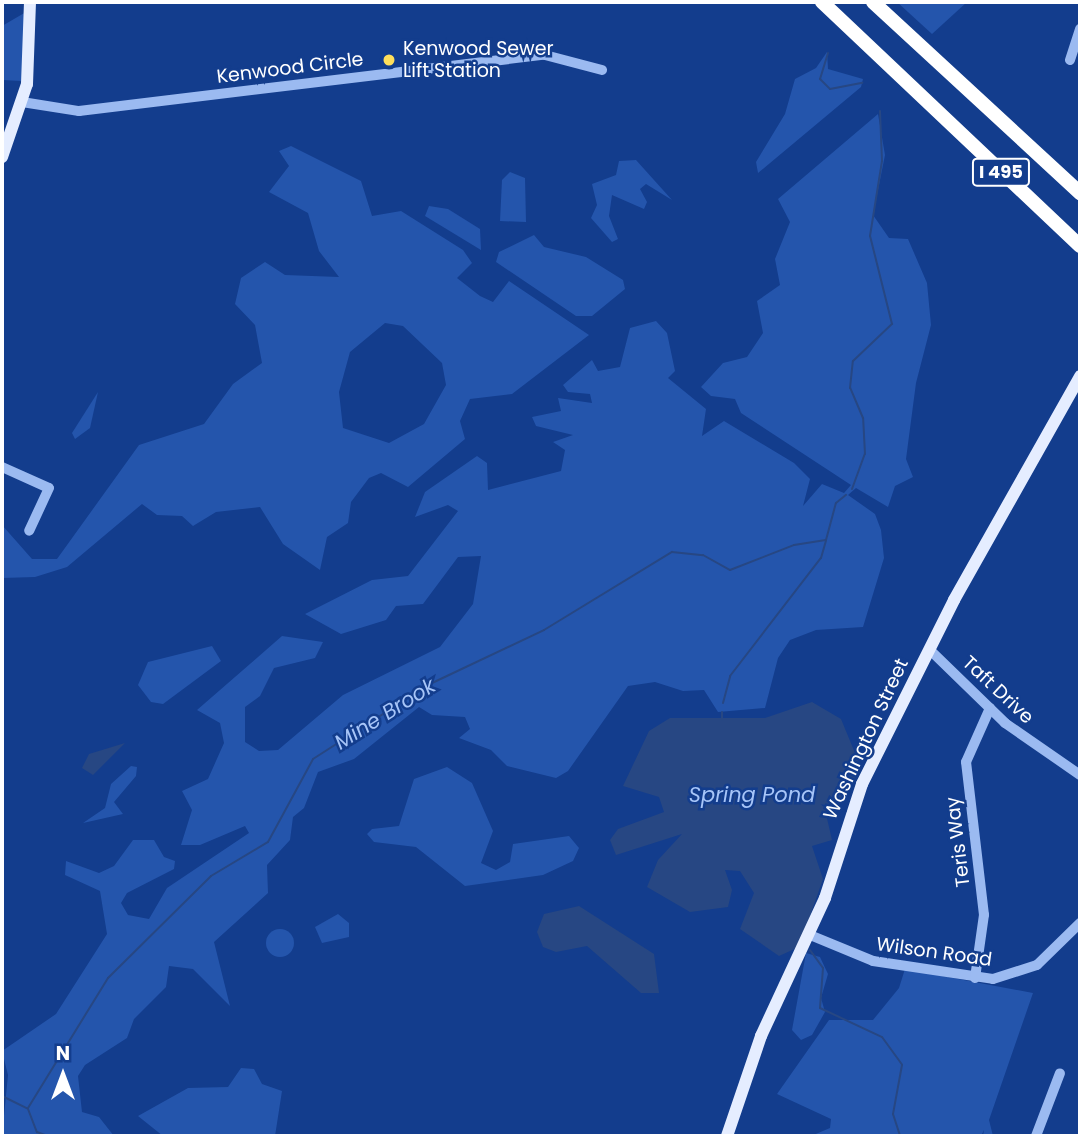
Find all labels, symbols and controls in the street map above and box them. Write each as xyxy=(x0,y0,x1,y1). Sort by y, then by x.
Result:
place label: Kenwood Sewer Lift Station xyxy=(403,38,554,82)
street label: Kenwood Circle xyxy=(215,48,365,88)
marker: Kenwood Sewer Lift Station xyxy=(381,52,397,68)
road number: I 495 xyxy=(971,158,1031,187)
street label: Taft Drive xyxy=(958,651,1038,729)
street label: Washington Street xyxy=(819,655,913,823)
water label: Mine Brook xyxy=(330,673,440,755)
water label: Spring Pond xyxy=(689,782,815,808)
street label: Teris Way xyxy=(941,796,975,888)
street label: Wilson Road xyxy=(875,933,993,971)
north arrow xyxy=(28,1040,98,1110)
text: N xyxy=(56,1040,70,1067)

